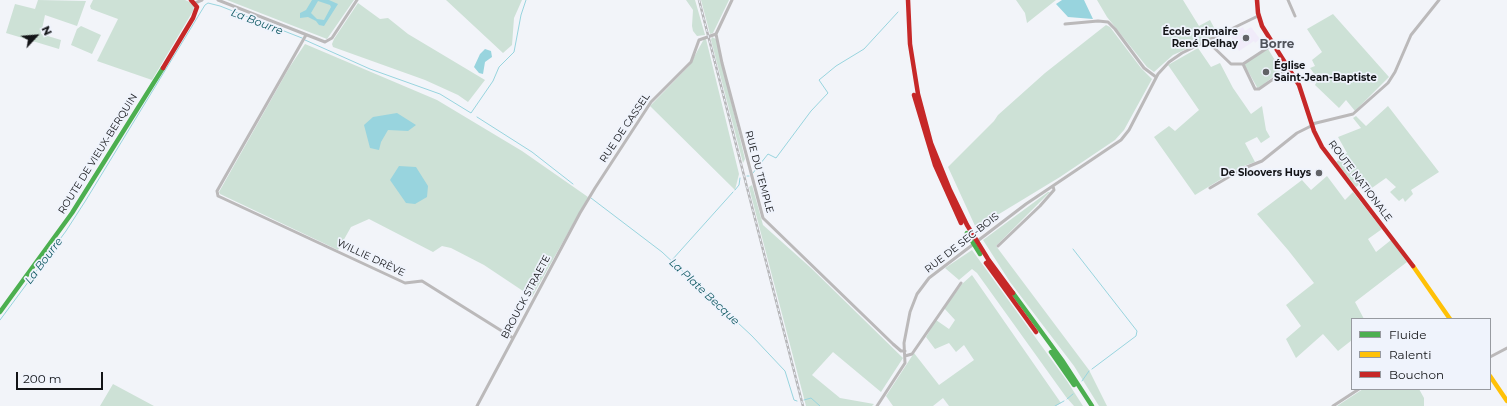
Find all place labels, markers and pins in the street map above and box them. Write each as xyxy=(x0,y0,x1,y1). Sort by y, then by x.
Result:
place label: École primaire René Delhay xyxy=(1162,26,1238,50)
marker: École primaire René Delhay xyxy=(1241,33,1251,43)
place label: Église Saint-Jean-Baptiste xyxy=(1274,60,1377,84)
marker: Église Saint-Jean-Baptiste xyxy=(1261,67,1271,77)
place label: De Sloovers Huys xyxy=(1221,167,1311,179)
marker: De Sloovers Huys xyxy=(1314,168,1324,178)

